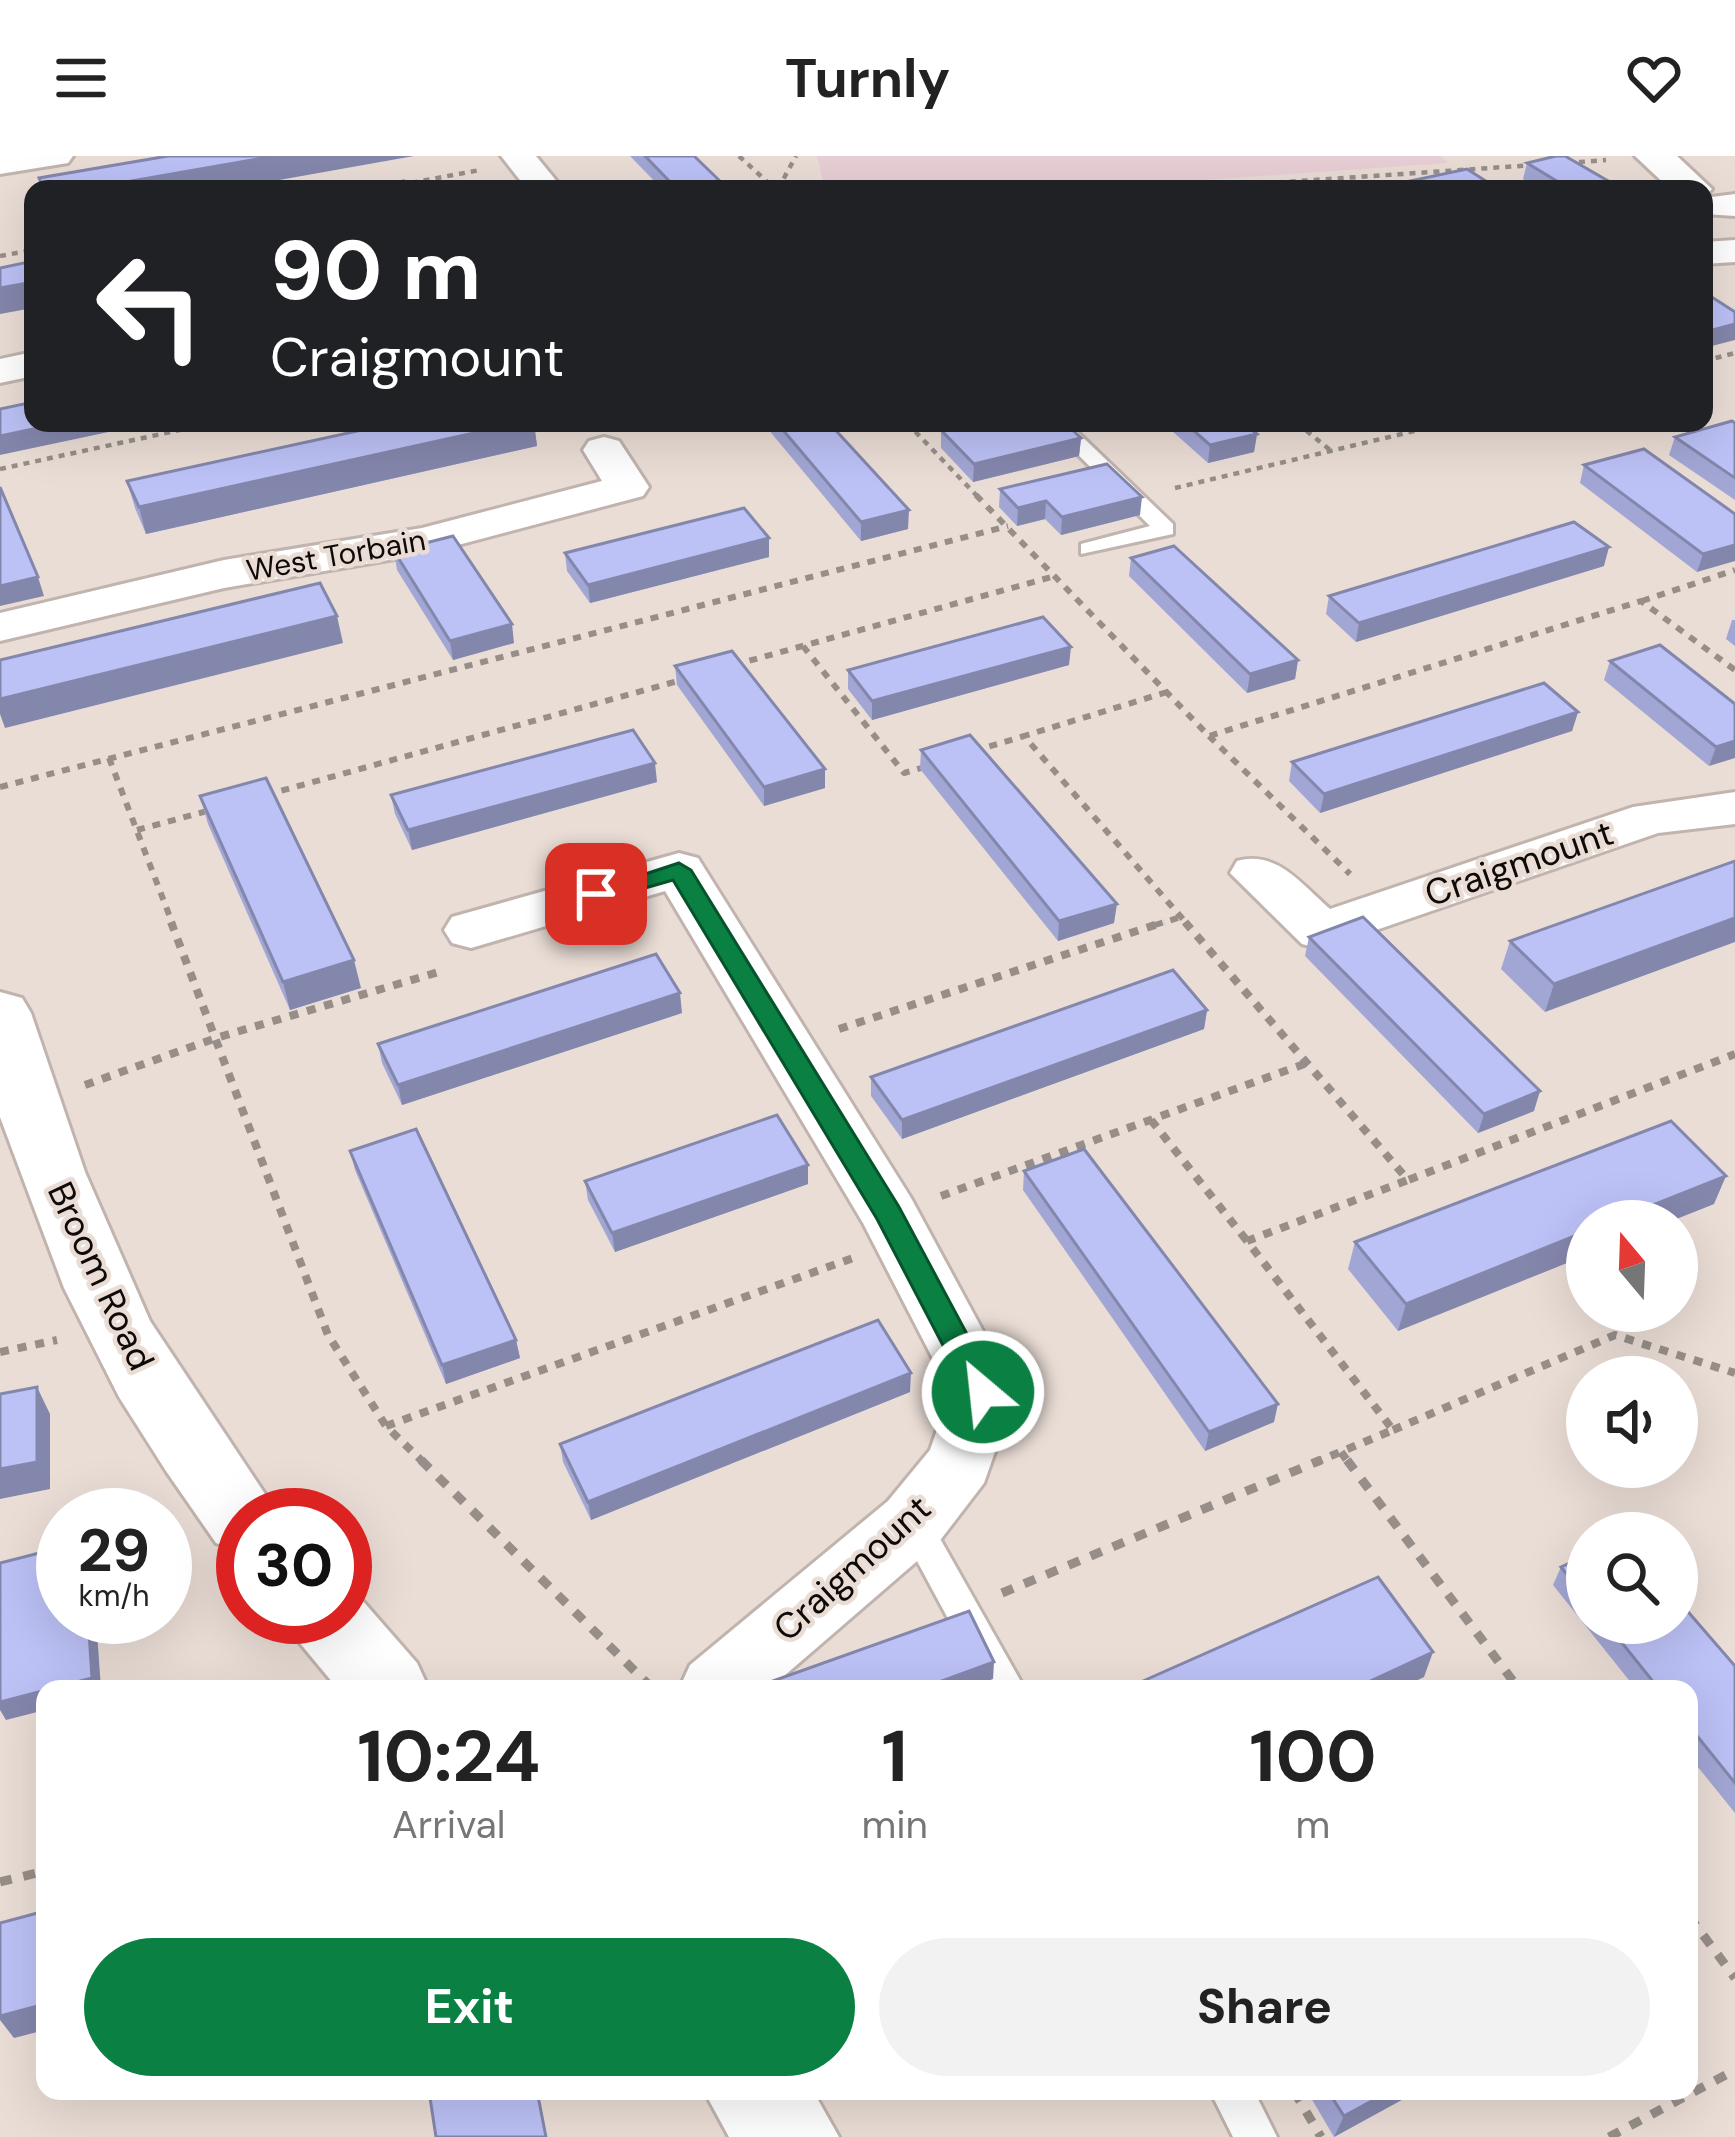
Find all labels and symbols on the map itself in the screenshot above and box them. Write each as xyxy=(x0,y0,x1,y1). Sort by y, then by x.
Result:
street label: West Torbain xyxy=(243,520,429,590)
street label: Craigmount xyxy=(1419,809,1619,917)
pin xyxy=(545,843,647,945)
street label: Broom Road xyxy=(37,1174,165,1378)
north arrow xyxy=(1566,1200,1698,1332)
position arrow xyxy=(920,1329,1046,1455)
street label: Craigmount xyxy=(763,1485,941,1651)
speed limit sign: 30 xyxy=(216,1488,372,1644)

